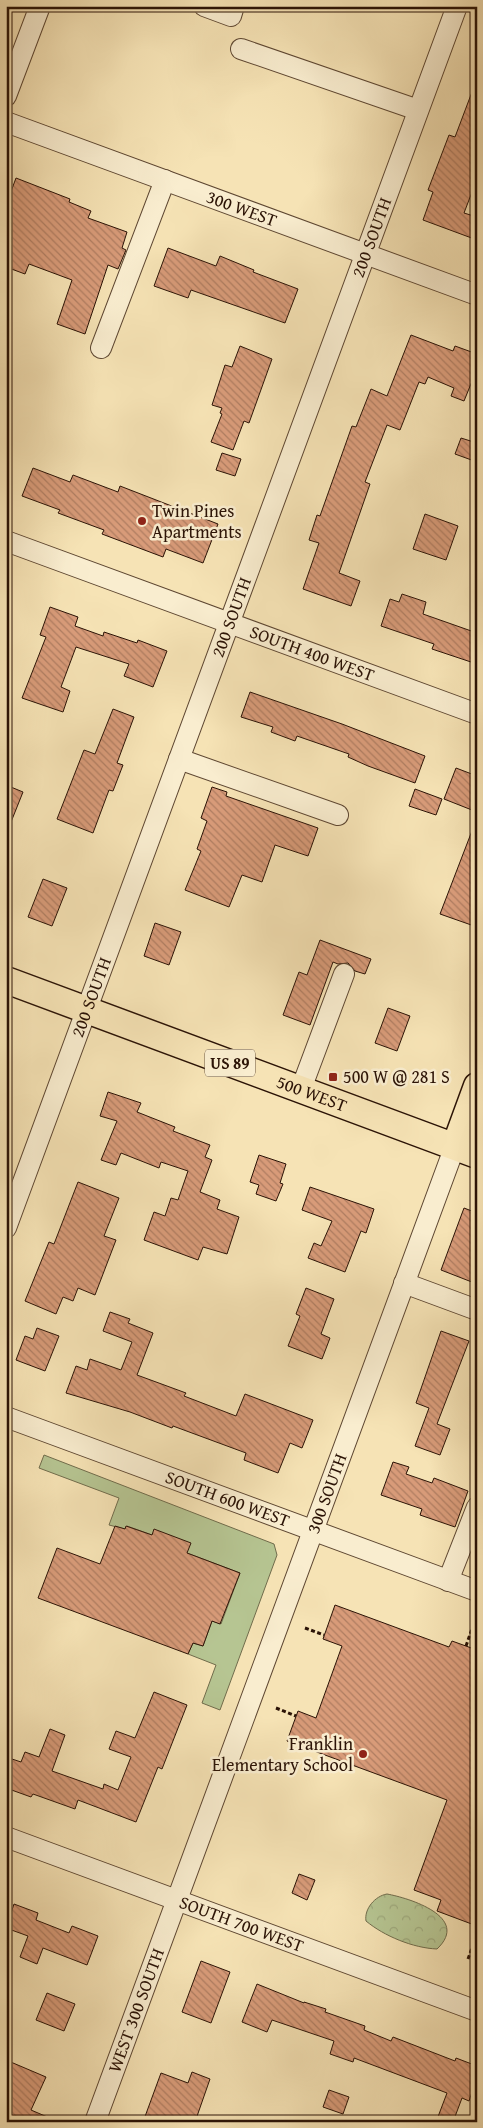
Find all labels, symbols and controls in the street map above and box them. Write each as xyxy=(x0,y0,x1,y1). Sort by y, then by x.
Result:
street label: 300 WEST xyxy=(203,183,281,233)
street label: 200 SOUTH xyxy=(344,193,398,281)
place label: Twin Pines Apartments xyxy=(152,497,242,545)
marker: Twin Pines Apartments xyxy=(136,515,148,527)
street label: 200 SOUTH xyxy=(204,573,258,661)
street label: SOUTH 400 WEST xyxy=(246,618,378,688)
street label: 200 SOUTH xyxy=(64,953,118,1041)
road number: US 89 xyxy=(205,1050,255,1076)
place label: 500 W @ 281 S xyxy=(343,1063,450,1090)
street label: 500 WEST xyxy=(273,1068,351,1118)
marker: 500 W @ 281 S xyxy=(327,1071,339,1083)
street label: 300 SOUTH xyxy=(299,1449,354,1537)
street label: SOUTH 600 WEST xyxy=(161,1463,294,1534)
place label: Franklin Elementary School xyxy=(212,1730,353,1778)
marker: Franklin Elementary School xyxy=(357,1748,369,1760)
street label: SOUTH 700 WEST xyxy=(176,1888,308,1959)
street label: WEST 300 SOUTH xyxy=(100,1944,171,2076)

